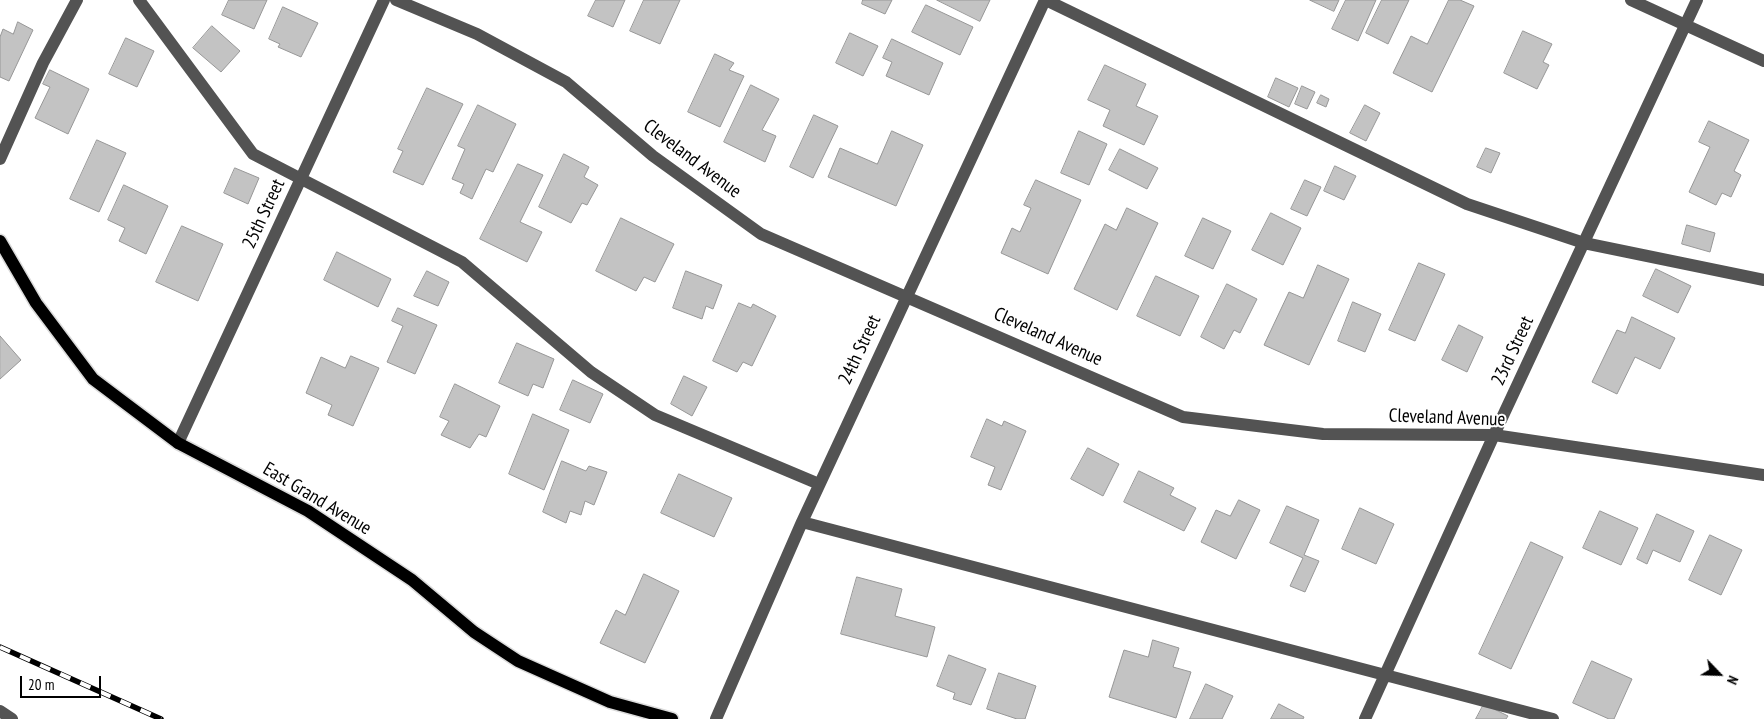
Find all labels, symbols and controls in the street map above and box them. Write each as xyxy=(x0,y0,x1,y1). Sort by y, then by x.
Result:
street label: Cleveland Avenue xyxy=(639,115,745,203)
street label: 25th Street xyxy=(238,176,290,252)
street label: Cleveland Avenue xyxy=(990,303,1106,371)
street label: 24th Street xyxy=(834,312,886,388)
street label: 23rd Street xyxy=(1487,313,1539,389)
street label: Cleveland Avenue xyxy=(1388,405,1506,431)
street label: East Grand Avenue xyxy=(259,458,375,540)
north arrow xyxy=(1694,649,1744,699)
scale bar xyxy=(22,666,104,698)
text: N xyxy=(1723,673,1742,687)
text: 20 m xyxy=(28,675,54,694)

